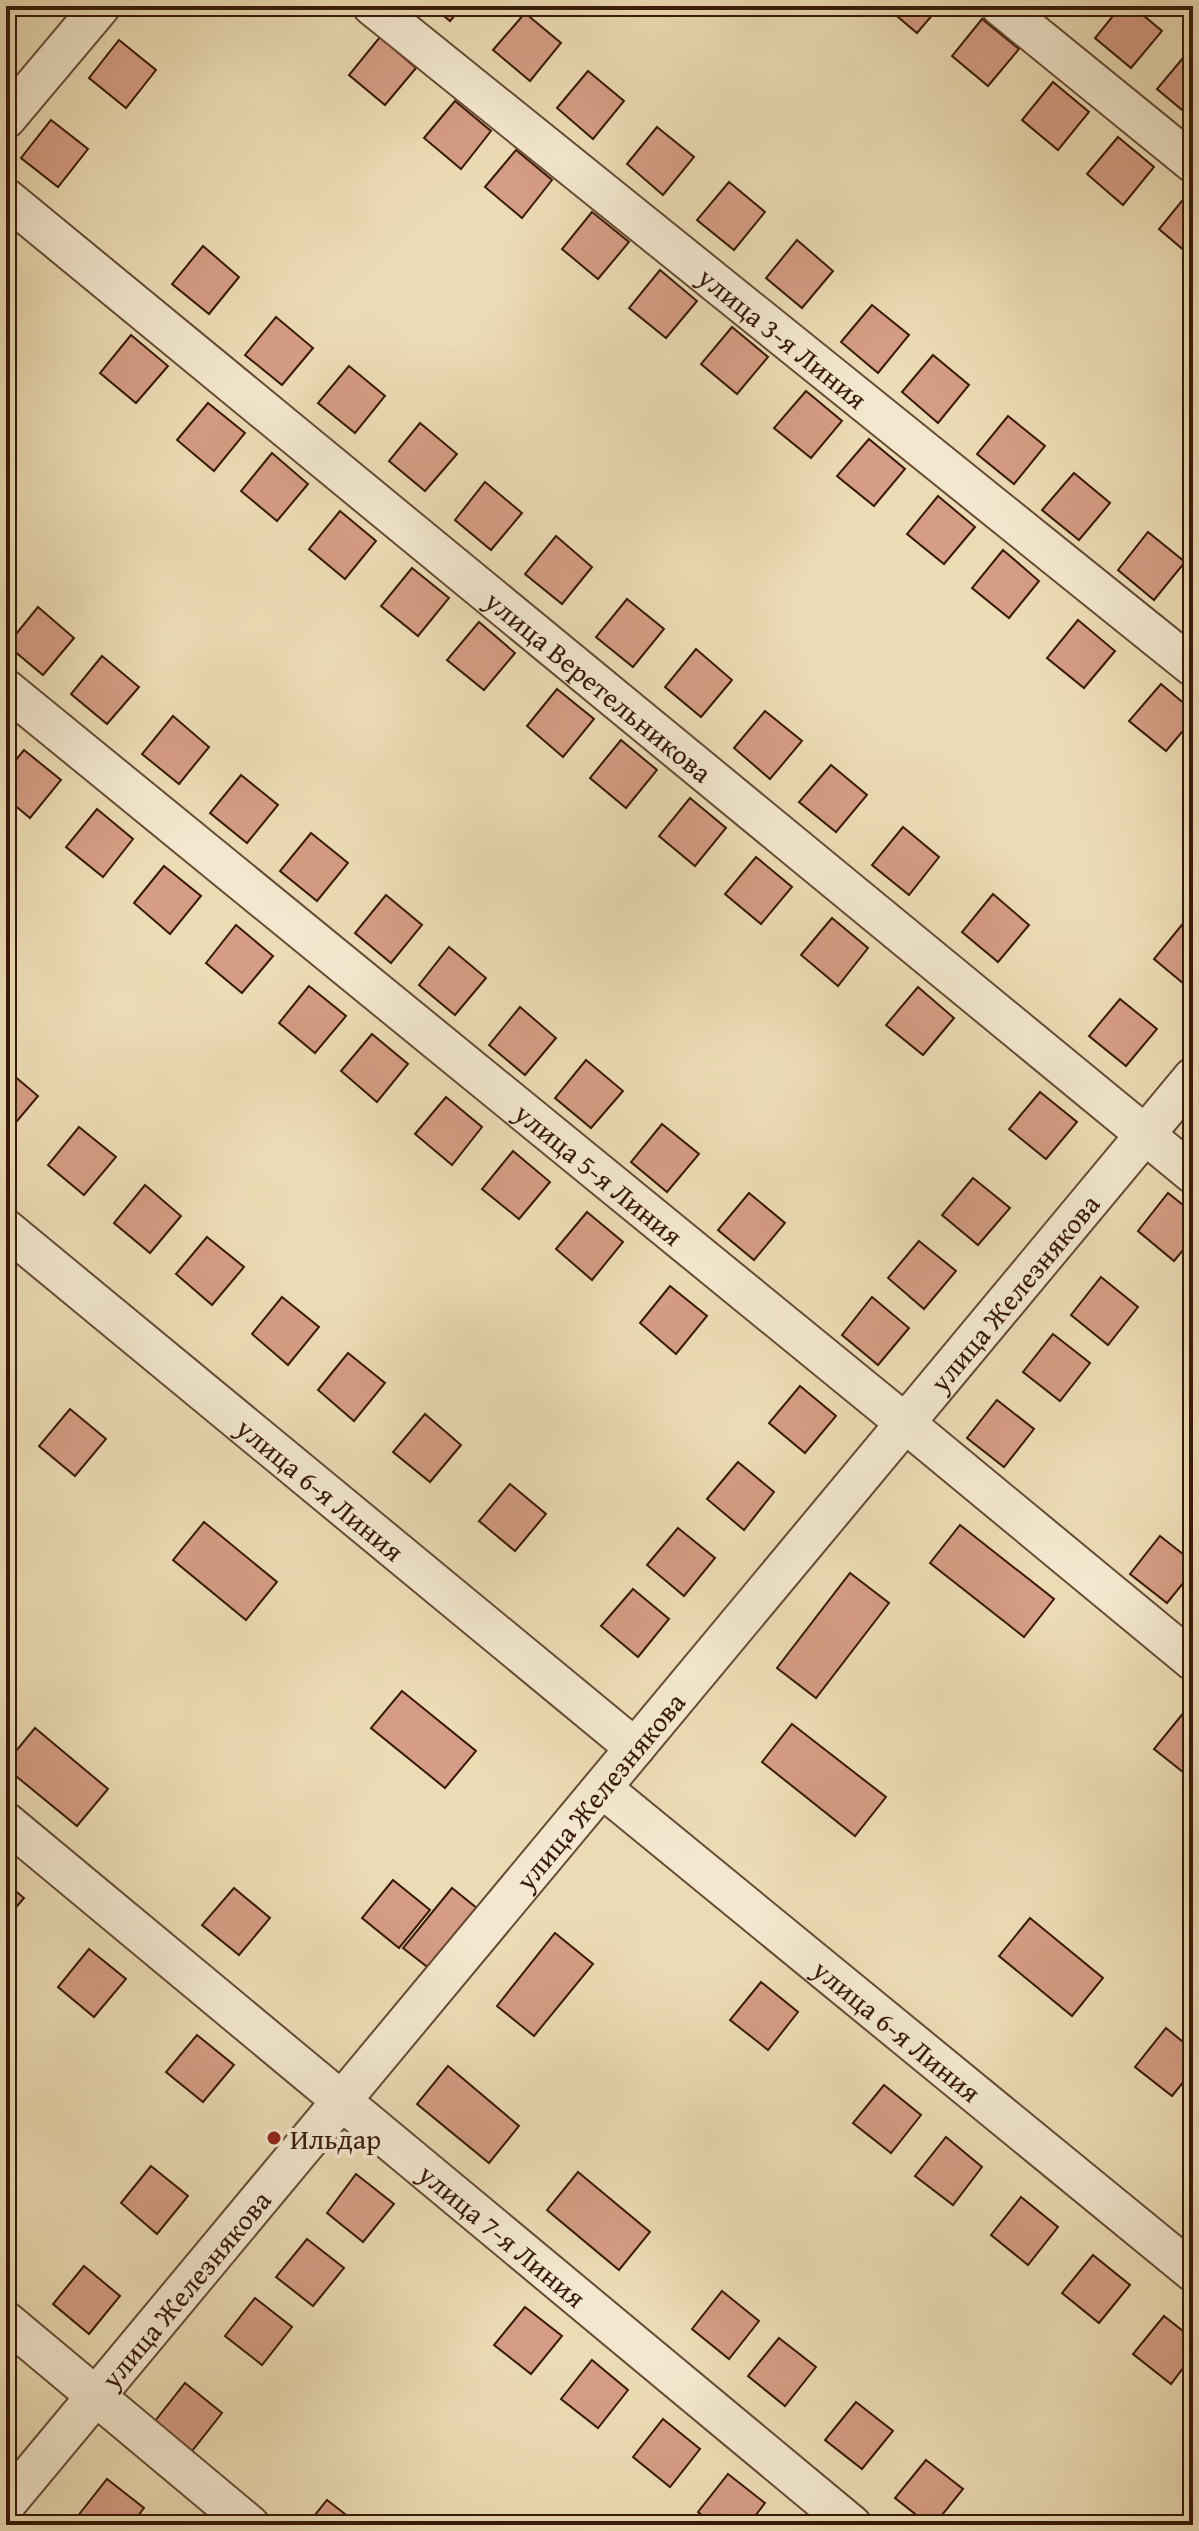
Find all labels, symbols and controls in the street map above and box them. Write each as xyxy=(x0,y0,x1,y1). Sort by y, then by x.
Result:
street label: улица 3-я Линия xyxy=(689,256,877,418)
street label: улица Веретельникова xyxy=(476,579,722,792)
street label: улица 5-я Линия xyxy=(506,1092,692,1255)
street label: улица Железнякова xyxy=(918,1184,1109,1401)
street label: улица 6-я Линия xyxy=(227,1406,414,1570)
street label: улица Железнякова xyxy=(504,1682,695,1899)
street label: улица 6-я Линия xyxy=(804,1948,991,2111)
place label: Ильдар xyxy=(290,2118,381,2159)
marker: Ильдар xyxy=(265,2129,283,2147)
street label: улица 7-я Линия xyxy=(409,2152,595,2317)
street label: улица Железнякова xyxy=(90,2180,280,2398)

